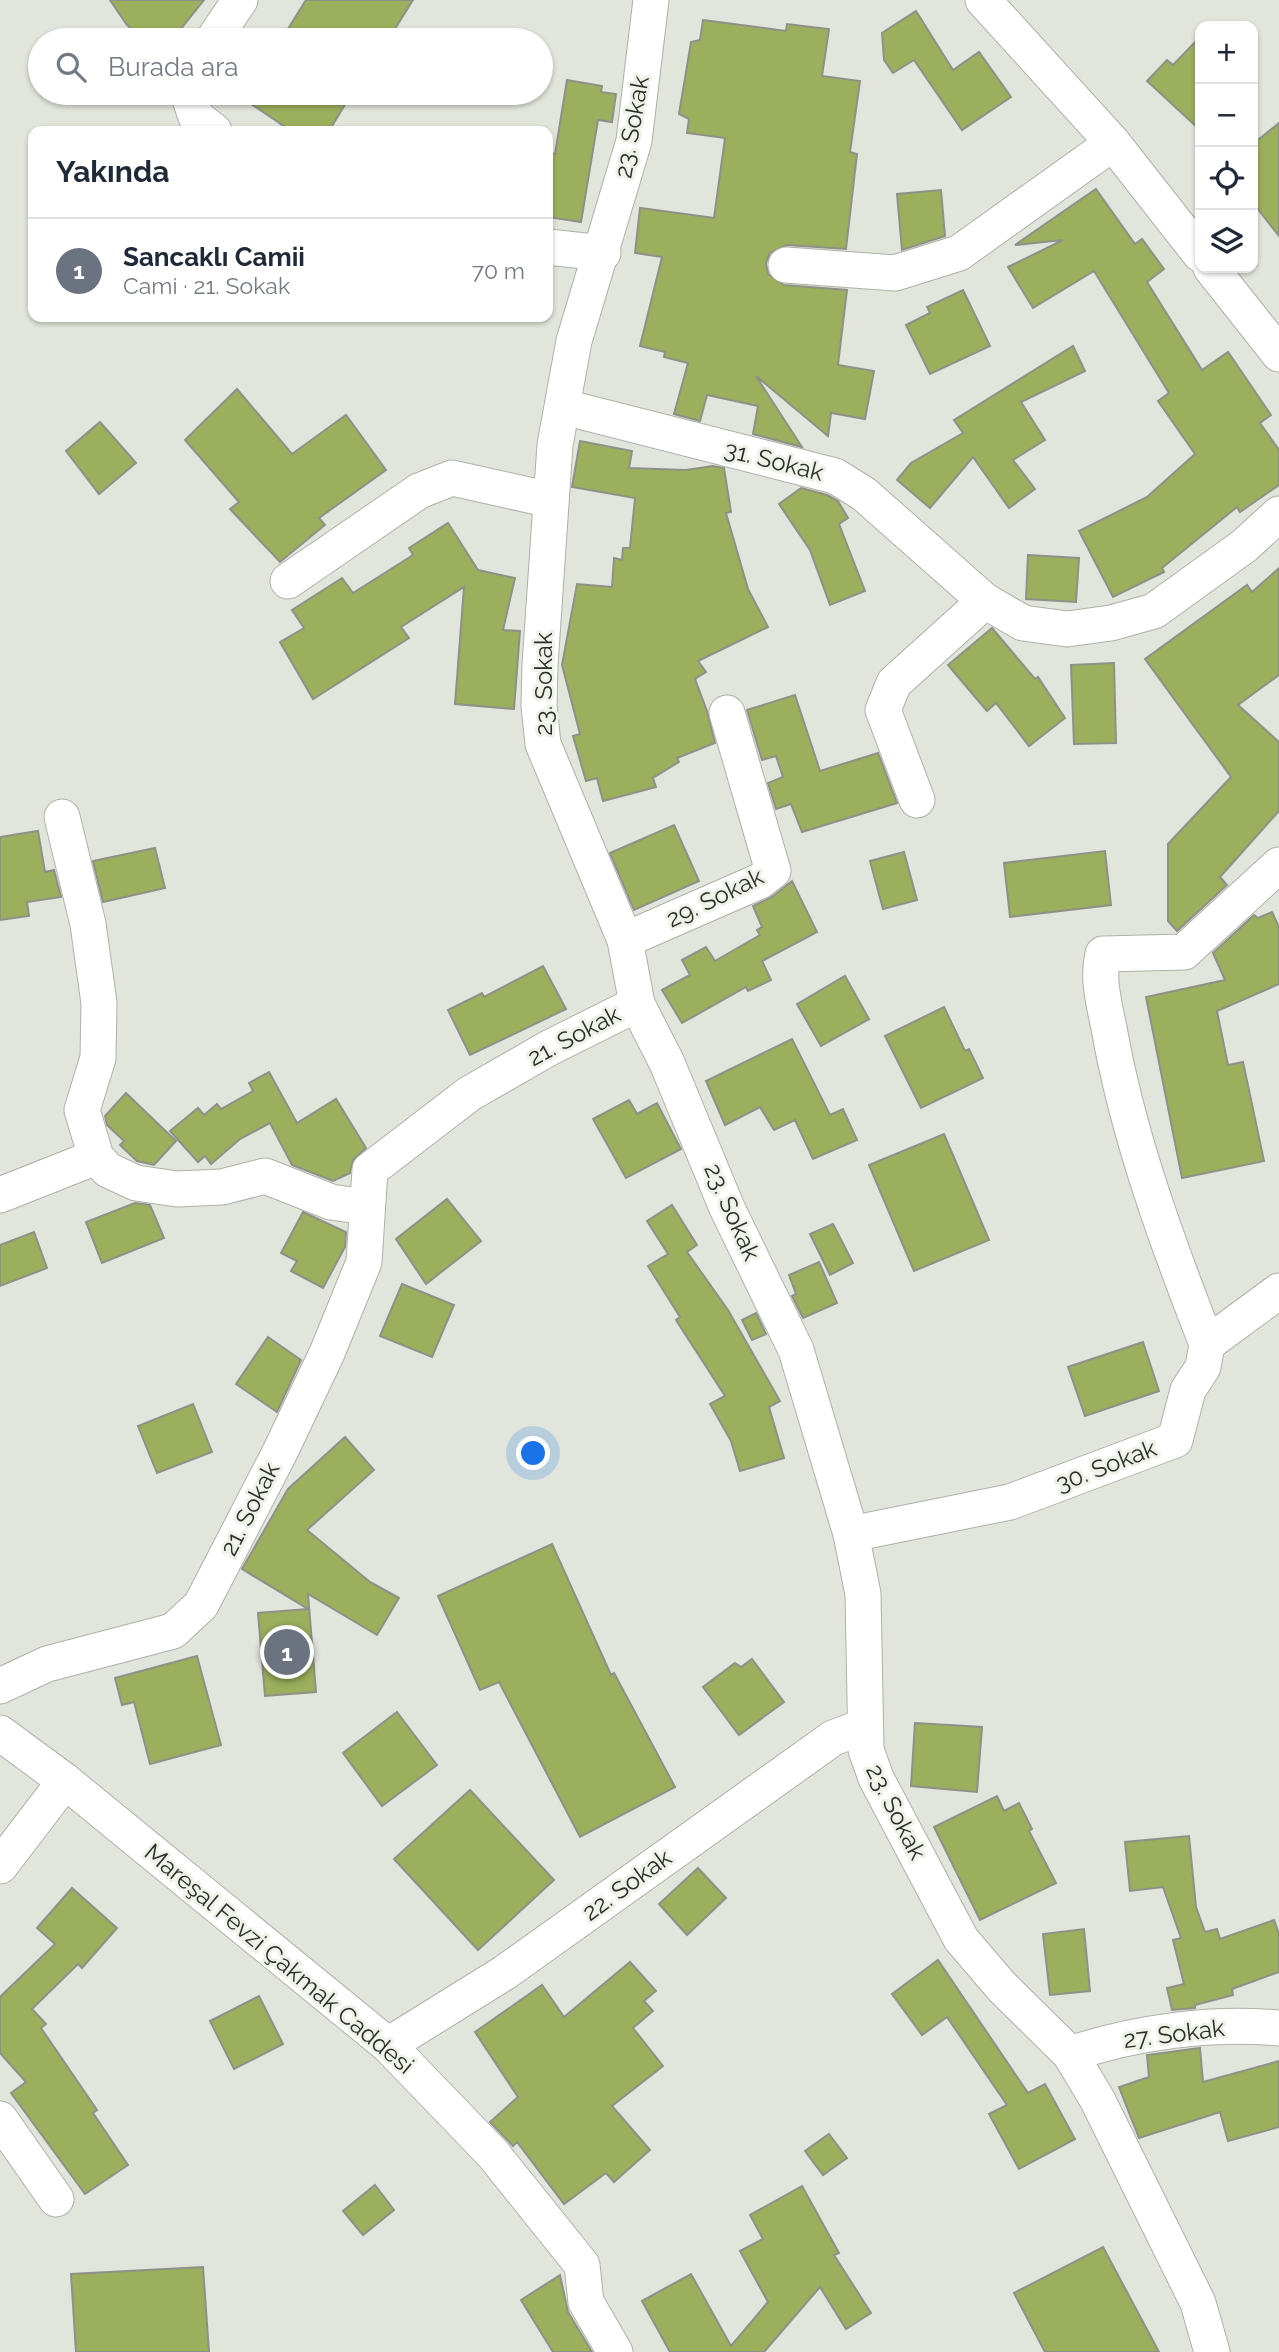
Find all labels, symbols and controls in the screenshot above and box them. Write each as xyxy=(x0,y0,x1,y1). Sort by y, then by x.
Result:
map controls xyxy=(1195,21,1258,273)
button: + xyxy=(1195,21,1258,84)
search box xyxy=(28,28,553,105)
icon: search xyxy=(52,48,90,86)
text: Burada ara xyxy=(108,52,238,82)
street label: 23. Sokak xyxy=(608,73,655,180)
button: − xyxy=(1195,84,1258,147)
button: locate xyxy=(1195,147,1258,210)
text: Yakında xyxy=(56,154,169,189)
button: layers xyxy=(1195,210,1258,273)
text: Sancaklı Camii xyxy=(123,242,305,272)
text: 1 xyxy=(73,257,85,284)
text: 70 m xyxy=(472,257,525,284)
text: Cami · 21. Sokak xyxy=(123,272,290,299)
street label: 31. Sokak xyxy=(722,434,827,487)
street label: 23. Sokak xyxy=(529,632,558,736)
street label: 29. Sokak xyxy=(661,861,768,933)
street label: 21. Sokak xyxy=(522,999,625,1072)
street label: 23. Sokak xyxy=(698,1159,767,1265)
street label: 30. Sokak xyxy=(1051,1433,1161,1498)
your location xyxy=(516,1436,550,1470)
street label: 21. Sokak xyxy=(214,1457,285,1560)
pin: 1 xyxy=(264,1626,310,1678)
street label: 23. Sokak xyxy=(860,1759,933,1865)
street label: Mareşal Fevzi Çakmak Caddesi xyxy=(139,1837,420,2080)
street label: 22. Sokak xyxy=(577,1842,677,1927)
street label: 27. Sokak xyxy=(1122,2013,1226,2054)

